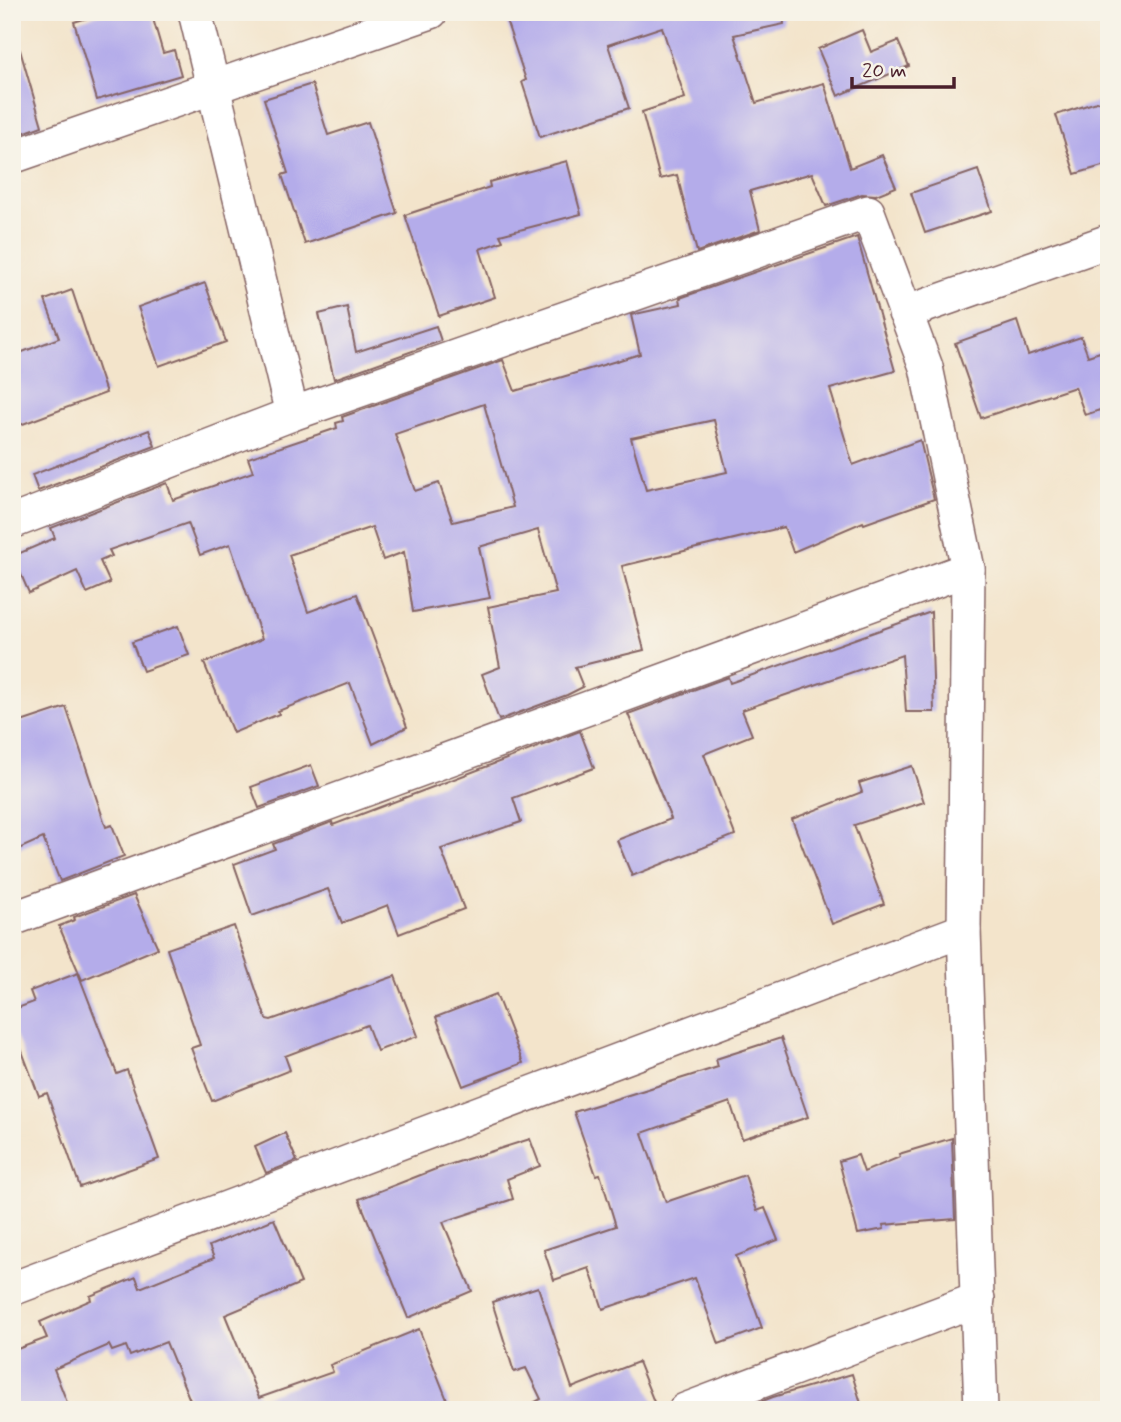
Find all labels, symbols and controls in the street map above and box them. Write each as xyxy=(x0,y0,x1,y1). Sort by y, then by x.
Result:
scale bar xyxy=(852,46,953,90)
text: 20 m xyxy=(862,57,907,85)

